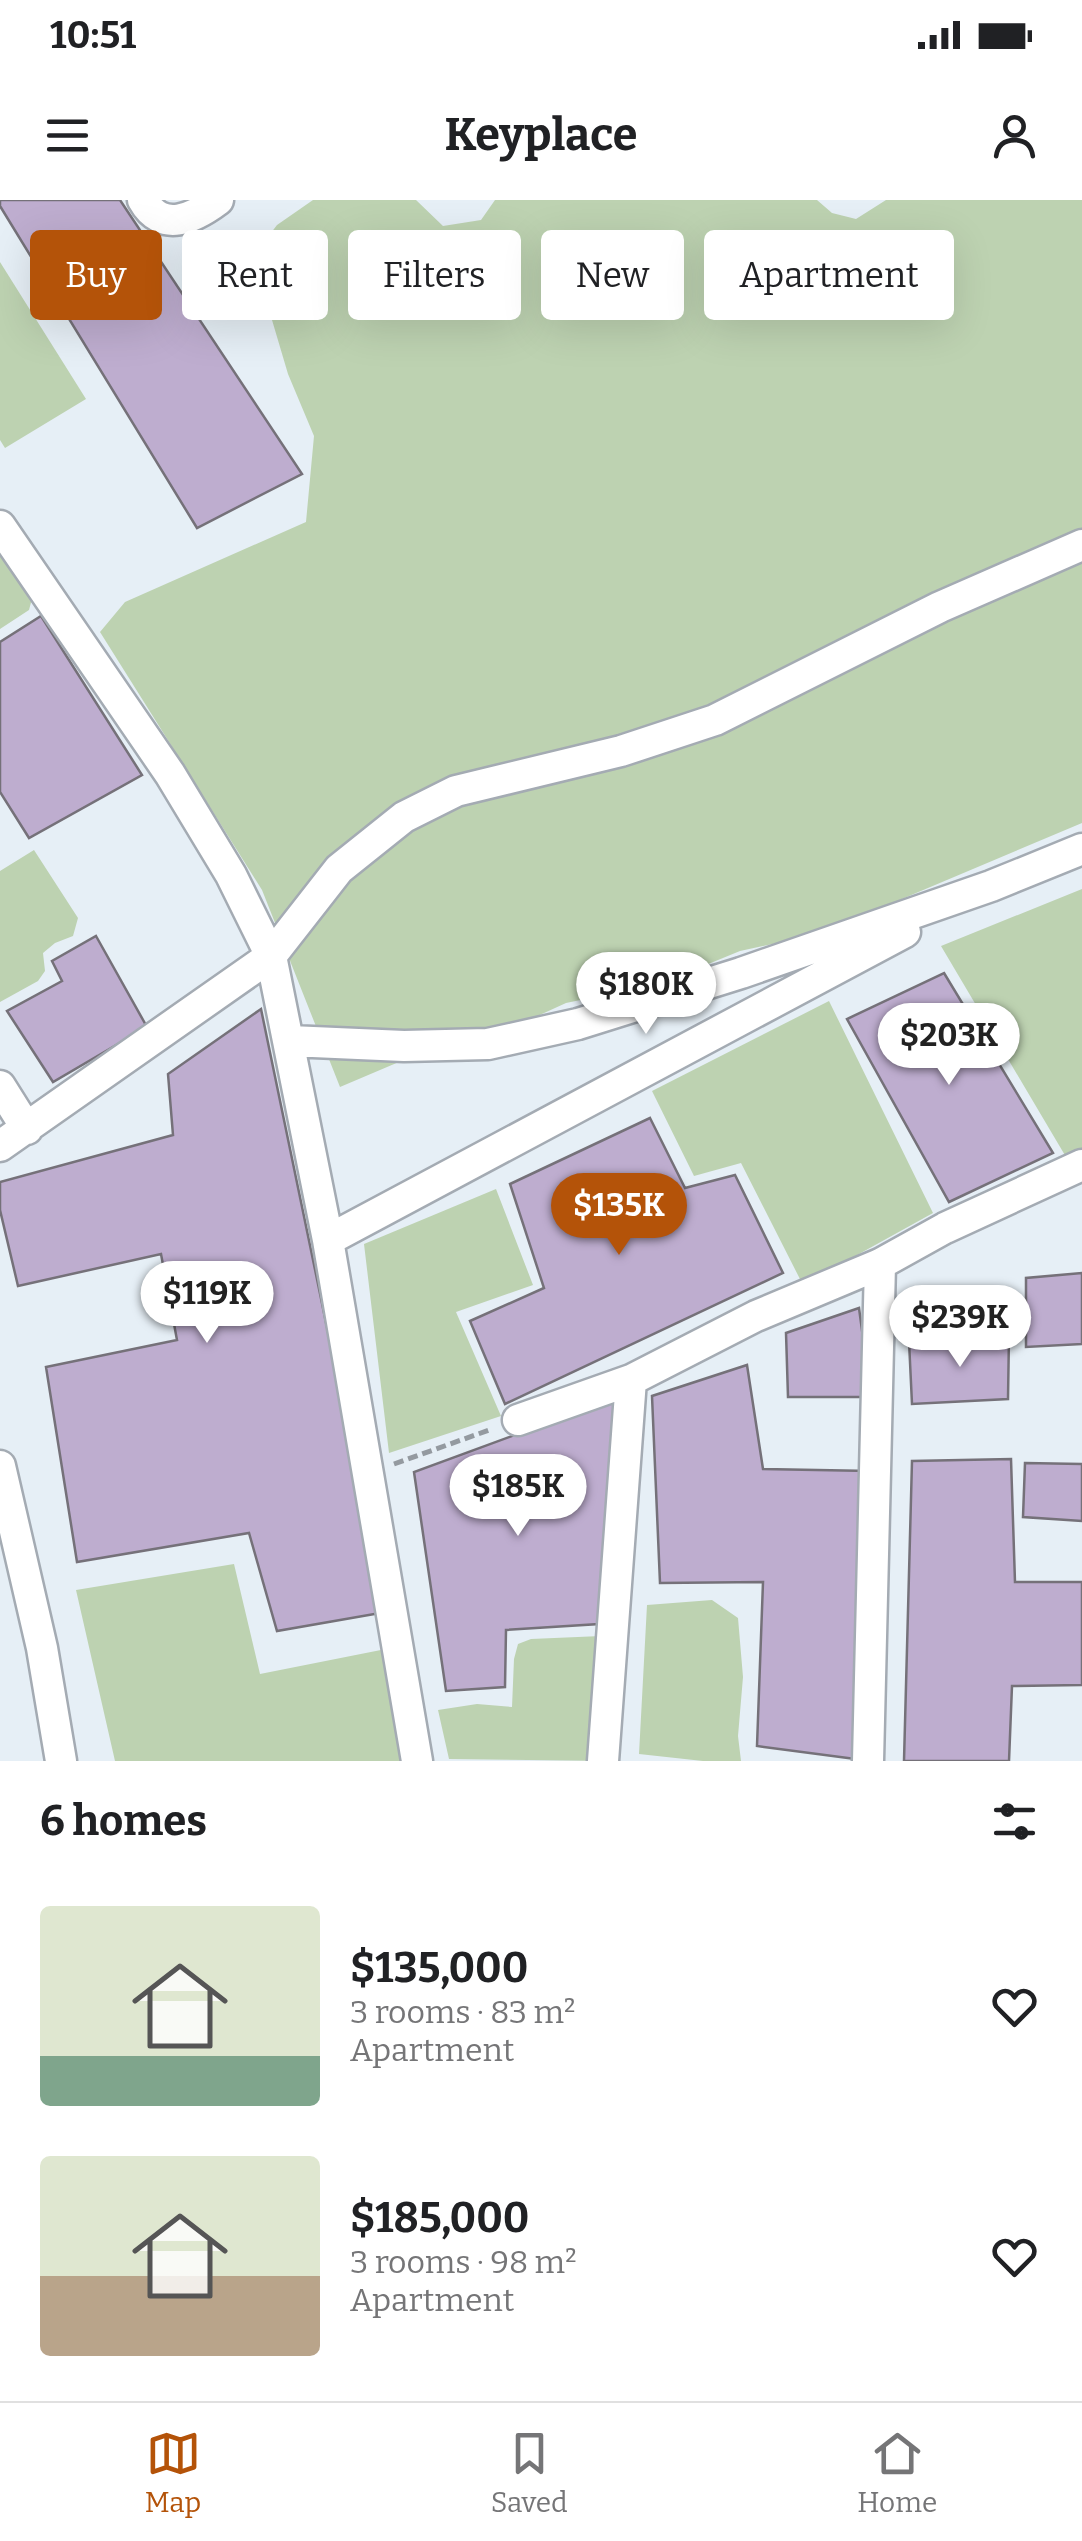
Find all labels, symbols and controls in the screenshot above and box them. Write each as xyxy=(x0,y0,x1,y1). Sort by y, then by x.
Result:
text: 10:51 xyxy=(50,12,136,58)
icon: menu xyxy=(40,108,95,163)
text: Keyplace xyxy=(444,108,638,162)
icon: person xyxy=(987,108,1042,163)
chip: Buy xyxy=(30,230,162,320)
chip: Rent xyxy=(182,230,328,320)
chip: Filters xyxy=(348,230,521,320)
chip: New xyxy=(541,230,684,320)
chip: Apartment xyxy=(704,230,954,320)
pin: $180K xyxy=(576,952,716,1037)
text: $180K xyxy=(598,965,694,1003)
pin: $203K xyxy=(879,1003,1019,1088)
text: $203K xyxy=(900,1016,998,1054)
pin: $135K xyxy=(549,1173,689,1258)
text: $135K xyxy=(573,1186,665,1224)
pin: $119K xyxy=(137,1261,277,1346)
text: $119K xyxy=(163,1274,251,1312)
pin: $239K xyxy=(890,1285,1030,1370)
text: $239K xyxy=(911,1298,1009,1336)
pin: $185K xyxy=(448,1454,588,1539)
text: $185K xyxy=(472,1467,564,1505)
icon: filters xyxy=(987,1794,1042,1849)
text: 6 homes xyxy=(40,1796,207,1846)
text: $135,000 xyxy=(350,1943,528,1993)
icon: home xyxy=(120,1946,240,2066)
icon: heart xyxy=(987,1979,1042,2034)
text: 3 rooms · 83 m² xyxy=(350,1993,575,2031)
text: Apartment xyxy=(350,2031,514,2069)
text: $185,000 xyxy=(350,2193,530,2243)
icon: home xyxy=(120,2196,240,2316)
icon: heart xyxy=(987,2229,1042,2284)
text: 3 rooms · 98 m² xyxy=(350,2243,577,2281)
text: Apartment xyxy=(350,2281,514,2319)
tab: Map xyxy=(145,2426,201,2519)
tab: Saved xyxy=(491,2426,568,2519)
tab: Home xyxy=(857,2426,937,2519)

